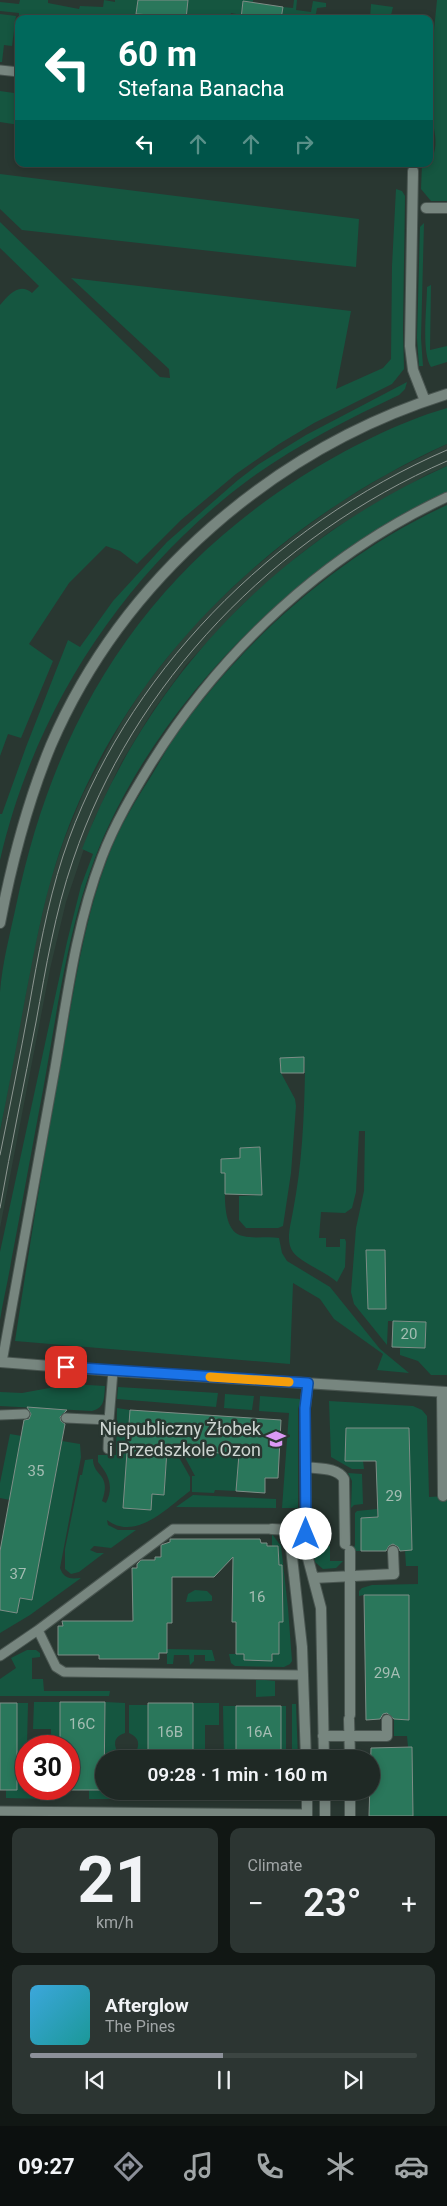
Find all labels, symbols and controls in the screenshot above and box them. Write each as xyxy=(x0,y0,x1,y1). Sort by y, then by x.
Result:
text: 60 m xyxy=(118,34,197,75)
icon: left xyxy=(35,35,100,100)
text: Stefana Banacha xyxy=(118,76,285,101)
icon: left xyxy=(131,130,159,158)
icon: ahead xyxy=(184,130,212,158)
icon: ahead xyxy=(237,130,265,158)
icon: right xyxy=(290,130,318,158)
house number: 20 xyxy=(401,1325,417,1343)
pin xyxy=(45,1346,87,1388)
icon: arrive xyxy=(52,1353,80,1381)
place label: Niepubliczny Żłobek i Przedszkole Ozon xyxy=(99,1418,262,1460)
school or university icon: Niepubliczny Żłobek i Przedszkole Ozon xyxy=(265,1428,287,1450)
house number: 35 xyxy=(28,1462,44,1480)
house number: 29 xyxy=(386,1487,402,1505)
position arrow xyxy=(279,1507,331,1559)
house number: 37 xyxy=(10,1565,26,1583)
house number: 16 xyxy=(249,1588,265,1606)
house number: 29A xyxy=(374,1664,401,1682)
house number: 16C xyxy=(69,1715,96,1733)
house number: 16B xyxy=(157,1723,183,1741)
house number: 16A xyxy=(246,1723,273,1741)
speed limit sign: 30 xyxy=(15,1735,80,1800)
text: 09:28 · 1 min · 160 m xyxy=(147,1763,328,1786)
text: 21 xyxy=(77,1842,152,1918)
text: Climate xyxy=(248,1856,302,1875)
text: 23° xyxy=(303,1881,361,1925)
text: − xyxy=(248,1887,264,1920)
text: + xyxy=(401,1887,417,1920)
text: km/h xyxy=(96,1913,134,1932)
text: Afterglow xyxy=(105,1994,189,2017)
text: The Pines xyxy=(105,2017,175,2036)
icon: previous xyxy=(81,2066,109,2094)
icon: pause xyxy=(210,2066,238,2094)
icon: next xyxy=(339,2066,367,2094)
icon: directions xyxy=(111,2149,146,2184)
icon: music xyxy=(181,2149,216,2184)
icon: phone xyxy=(252,2149,287,2184)
icon: climate xyxy=(323,2149,358,2184)
icon: car xyxy=(394,2149,429,2184)
text: 09:27 xyxy=(18,2154,75,2179)

